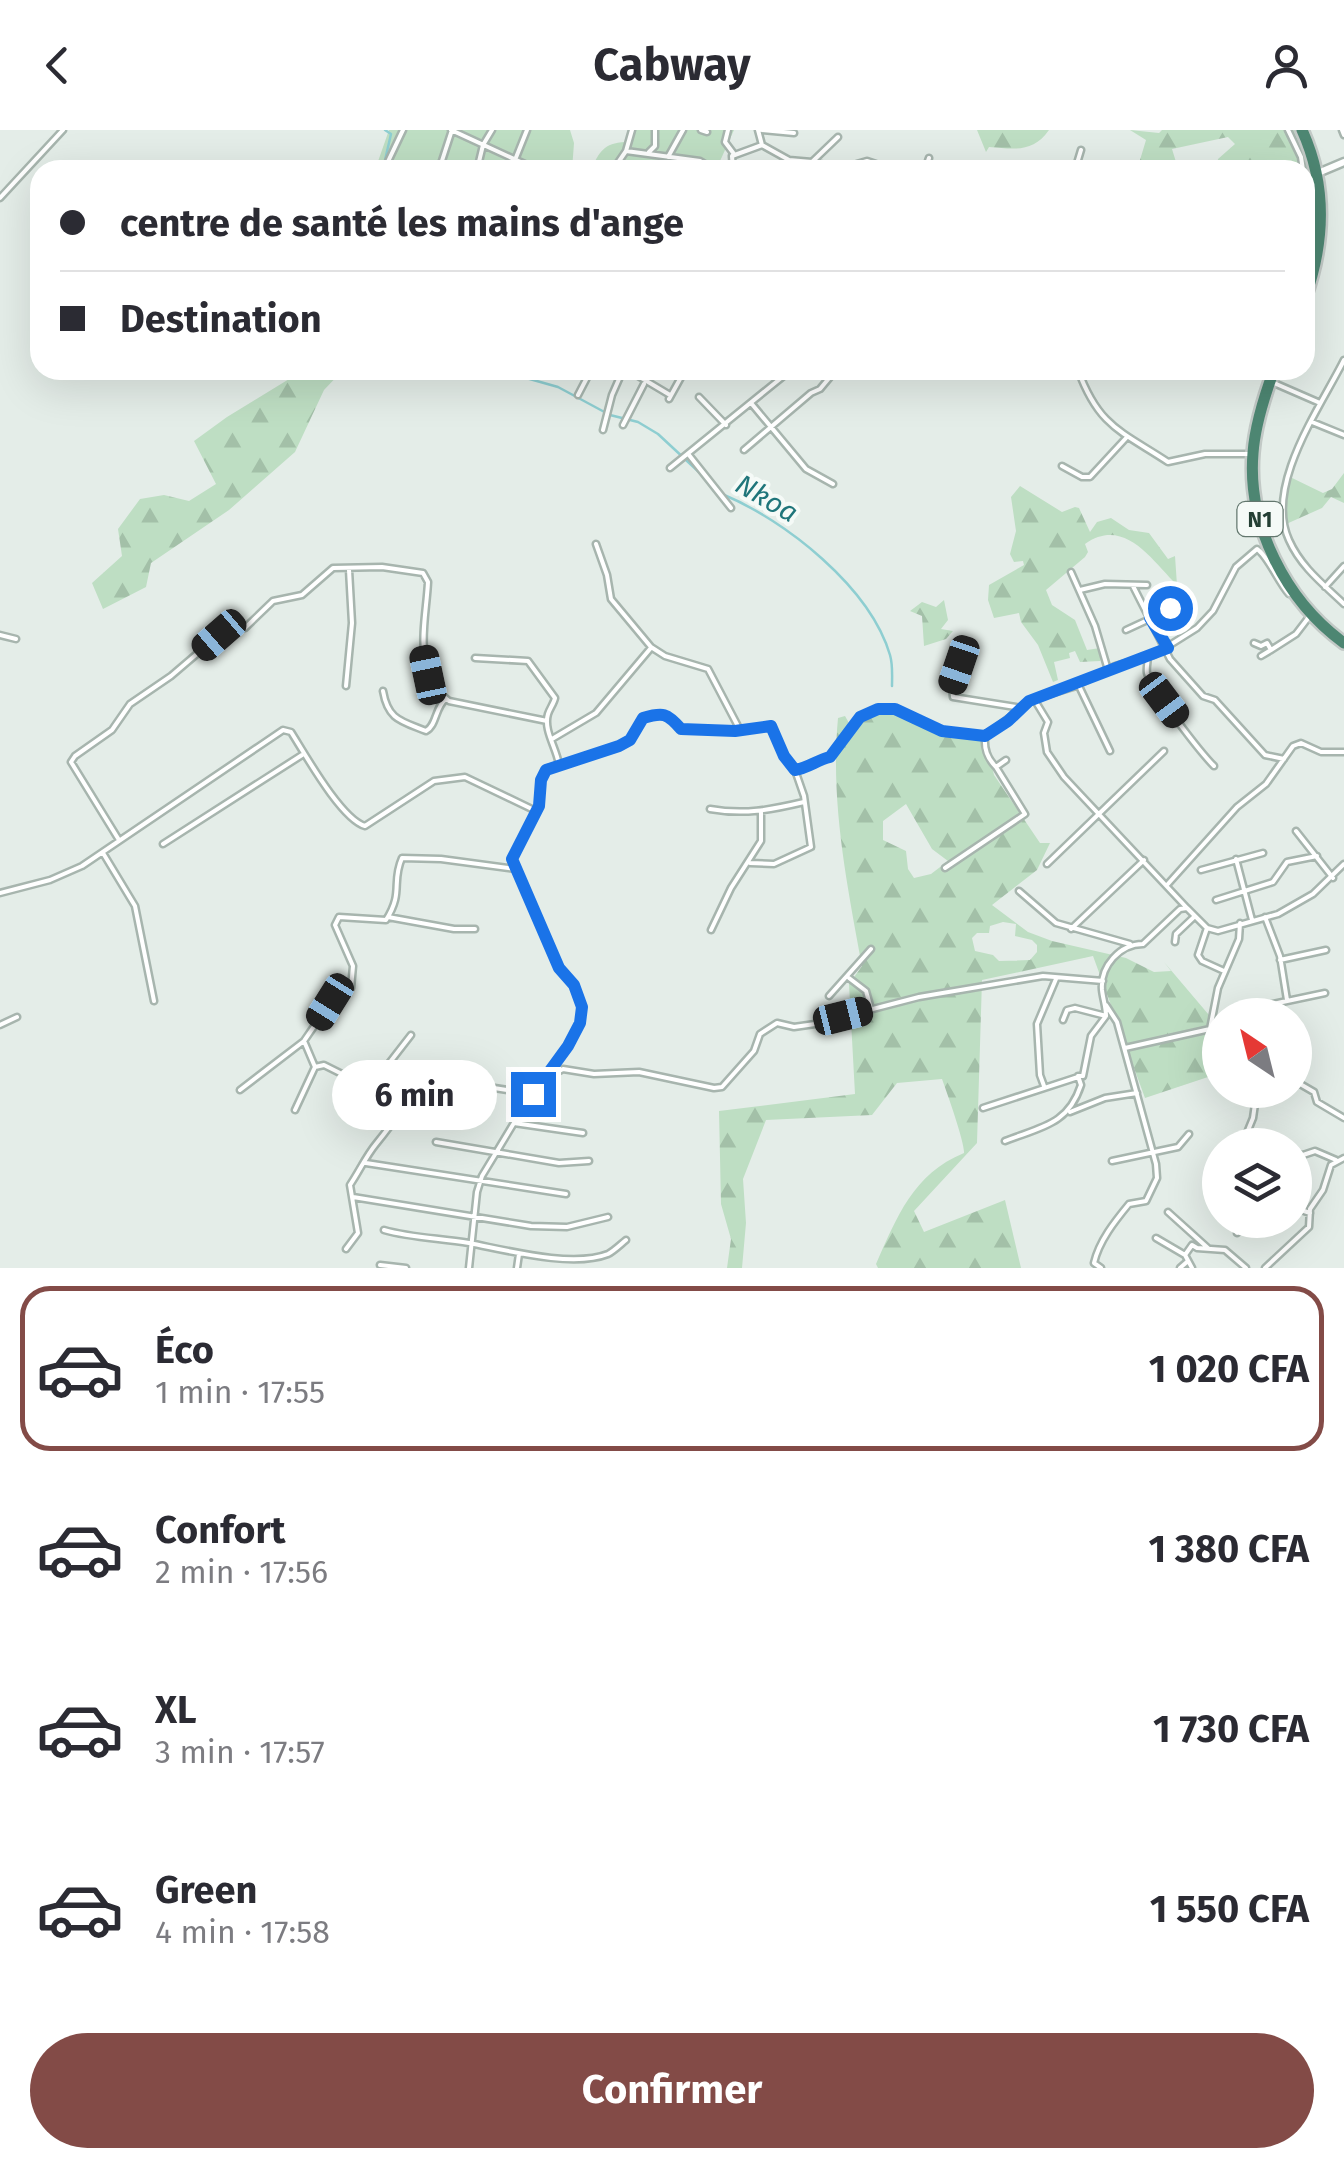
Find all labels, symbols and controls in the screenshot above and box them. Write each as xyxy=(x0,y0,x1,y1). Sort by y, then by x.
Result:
icon: back xyxy=(30,38,85,93)
text: Cabway xyxy=(593,38,751,92)
icon: person xyxy=(1259,38,1314,93)
text: centre de santé les mains d'ange xyxy=(120,200,684,246)
text: Destination xyxy=(120,296,322,342)
water label: Nkoa xyxy=(730,468,804,529)
road number: N1 xyxy=(1238,502,1282,536)
route start xyxy=(1148,586,1193,631)
car xyxy=(187,604,251,666)
car xyxy=(935,632,983,698)
car xyxy=(407,643,449,707)
car xyxy=(1134,667,1194,733)
car xyxy=(301,969,359,1035)
car xyxy=(810,994,876,1038)
north arrow xyxy=(1202,998,1312,1108)
map controls xyxy=(1202,998,1312,1238)
callout: 6 min xyxy=(333,1059,498,1129)
route end xyxy=(511,1072,556,1117)
text: 6 min xyxy=(374,1076,455,1114)
button: layers xyxy=(1202,1128,1312,1238)
icon: car xyxy=(35,1324,125,1414)
text: Éco xyxy=(155,1327,214,1373)
text: 1 020 CFA xyxy=(1149,1346,1309,1392)
text: 1 min · 17:55 xyxy=(155,1373,325,1411)
icon: car xyxy=(35,1504,125,1594)
text: Confort xyxy=(155,1507,285,1553)
text: 1 380 CFA xyxy=(1148,1526,1309,1572)
text: 2 min · 17:56 xyxy=(155,1553,328,1591)
icon: car xyxy=(35,1684,125,1774)
text: XL xyxy=(155,1687,197,1733)
text: 1 730 CFA xyxy=(1153,1706,1309,1752)
text: 3 min · 17:57 xyxy=(155,1733,325,1771)
icon: car xyxy=(35,1864,125,1954)
text: Green xyxy=(155,1867,258,1913)
text: 1 550 CFA xyxy=(1150,1886,1309,1932)
text: 4 min · 17:58 xyxy=(155,1913,330,1951)
button: Confirmer xyxy=(30,2033,1314,2148)

